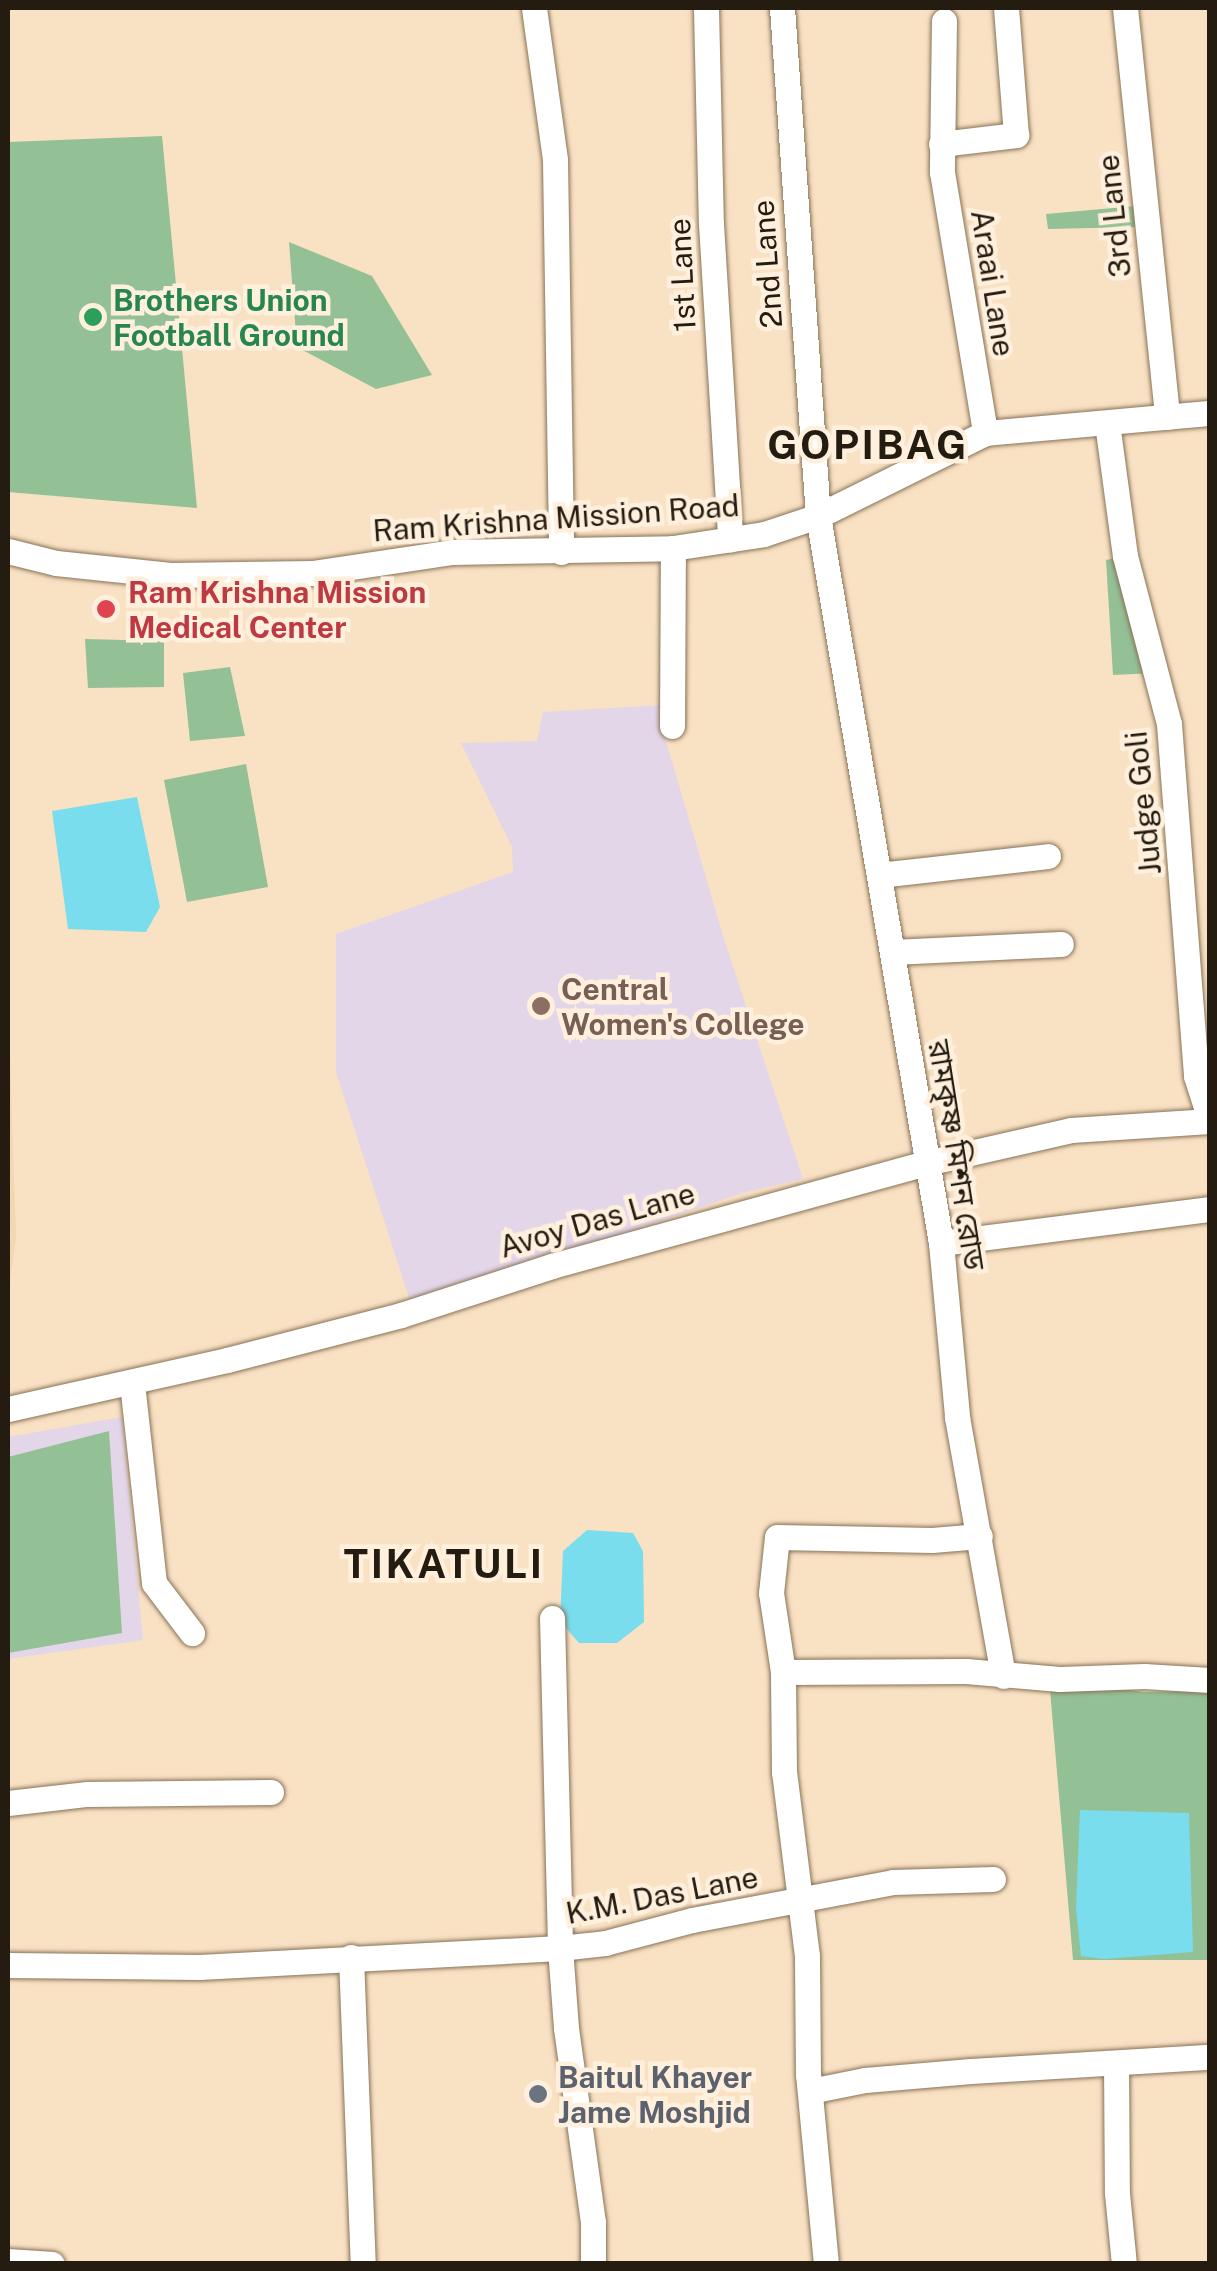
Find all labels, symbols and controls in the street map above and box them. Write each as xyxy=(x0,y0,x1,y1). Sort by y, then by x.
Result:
street label: 3rd Lane xyxy=(1090,153,1138,279)
street label: 2nd Lane xyxy=(745,199,789,329)
street label: Araai Lane xyxy=(964,207,1022,359)
street label: 1st Lane xyxy=(661,217,703,333)
place label: Brothers Union Football Ground xyxy=(113,282,345,352)
marker: Brothers Union Football Ground xyxy=(82,306,104,328)
district label: GOPIBAG xyxy=(767,421,969,469)
street label: Ram Krishna Mission Road xyxy=(371,487,741,549)
place label: Ram Krishna Mission Medical Center xyxy=(128,574,426,644)
marker: Ram Krishna Mission Medical Center xyxy=(93,596,119,622)
street label: Judge Goli xyxy=(1118,729,1168,877)
place label: Central Women's College xyxy=(561,971,805,1042)
marker: Central Women's College xyxy=(530,995,552,1017)
street label: রামকৃষ্ণ মিশন রোড xyxy=(921,1037,993,1273)
street label: Avoy Das Lane xyxy=(495,1175,699,1265)
district label: TIKATULI xyxy=(344,1540,544,1588)
street label: K.M. Das Lane xyxy=(563,1859,761,1931)
place label: Baitul Khayer Jame Moshjid xyxy=(558,2059,752,2130)
marker: Baitul Khayer Jame Moshjid xyxy=(527,2083,549,2105)

